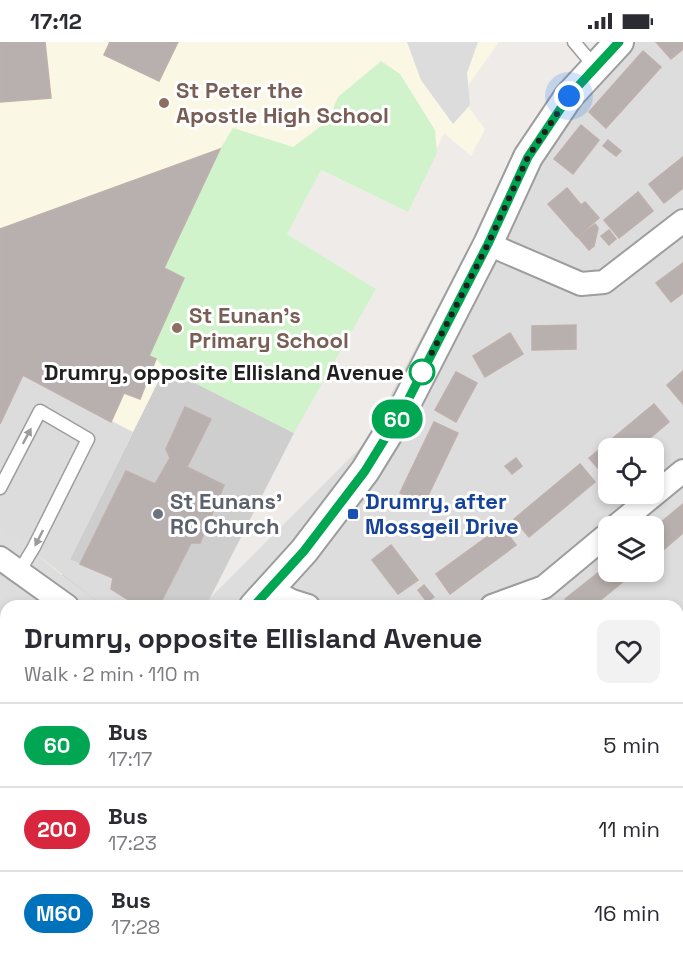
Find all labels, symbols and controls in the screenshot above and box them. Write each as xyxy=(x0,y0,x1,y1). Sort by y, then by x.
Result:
text: 17:12 xyxy=(30,7,82,35)
place label: St Peter the Apostle High School xyxy=(176,76,389,129)
your location xyxy=(554,81,584,111)
marker: St Peter the Apostle High School xyxy=(157,96,171,110)
place label: St Eunan's Primary School xyxy=(189,301,349,354)
marker: St Eunan's Primary School xyxy=(170,321,184,335)
place label: Drumry, opposite Ellisland Avenue xyxy=(44,358,404,386)
marker: Drumry, opposite Ellisland Avenue xyxy=(409,359,435,385)
line badge: 60 xyxy=(370,400,424,439)
text: 60 xyxy=(384,406,410,433)
one-way arrow xyxy=(22,428,32,445)
map controls xyxy=(598,438,664,582)
button: locate xyxy=(598,438,664,504)
place label: St Eunans' RC Church xyxy=(170,487,282,540)
place label: Drumry, after Mossgeil Drive xyxy=(365,487,519,540)
marker: St Eunans' RC Church xyxy=(151,507,165,521)
marker: Drumry, after Mossgeil Drive xyxy=(346,507,360,521)
button: layers xyxy=(598,516,664,582)
one-way arrow xyxy=(34,529,44,547)
text: Drumry, opposite Ellisland Avenue xyxy=(24,620,482,656)
button: heart xyxy=(597,620,660,683)
text: Walk · 2 min · 110 m xyxy=(24,661,200,687)
text: Bus xyxy=(108,718,148,746)
text: 5 min xyxy=(603,731,660,759)
text: 60 xyxy=(44,732,70,759)
text: 17:17 xyxy=(108,746,152,772)
text: Bus xyxy=(108,802,148,830)
text: 11 min xyxy=(598,815,660,843)
text: 200 xyxy=(37,816,77,843)
text: 17:23 xyxy=(108,830,157,856)
text: Bus xyxy=(111,886,151,914)
text: 16 min xyxy=(594,899,660,927)
text: M60 xyxy=(36,900,81,927)
text: 17:28 xyxy=(111,914,160,940)

